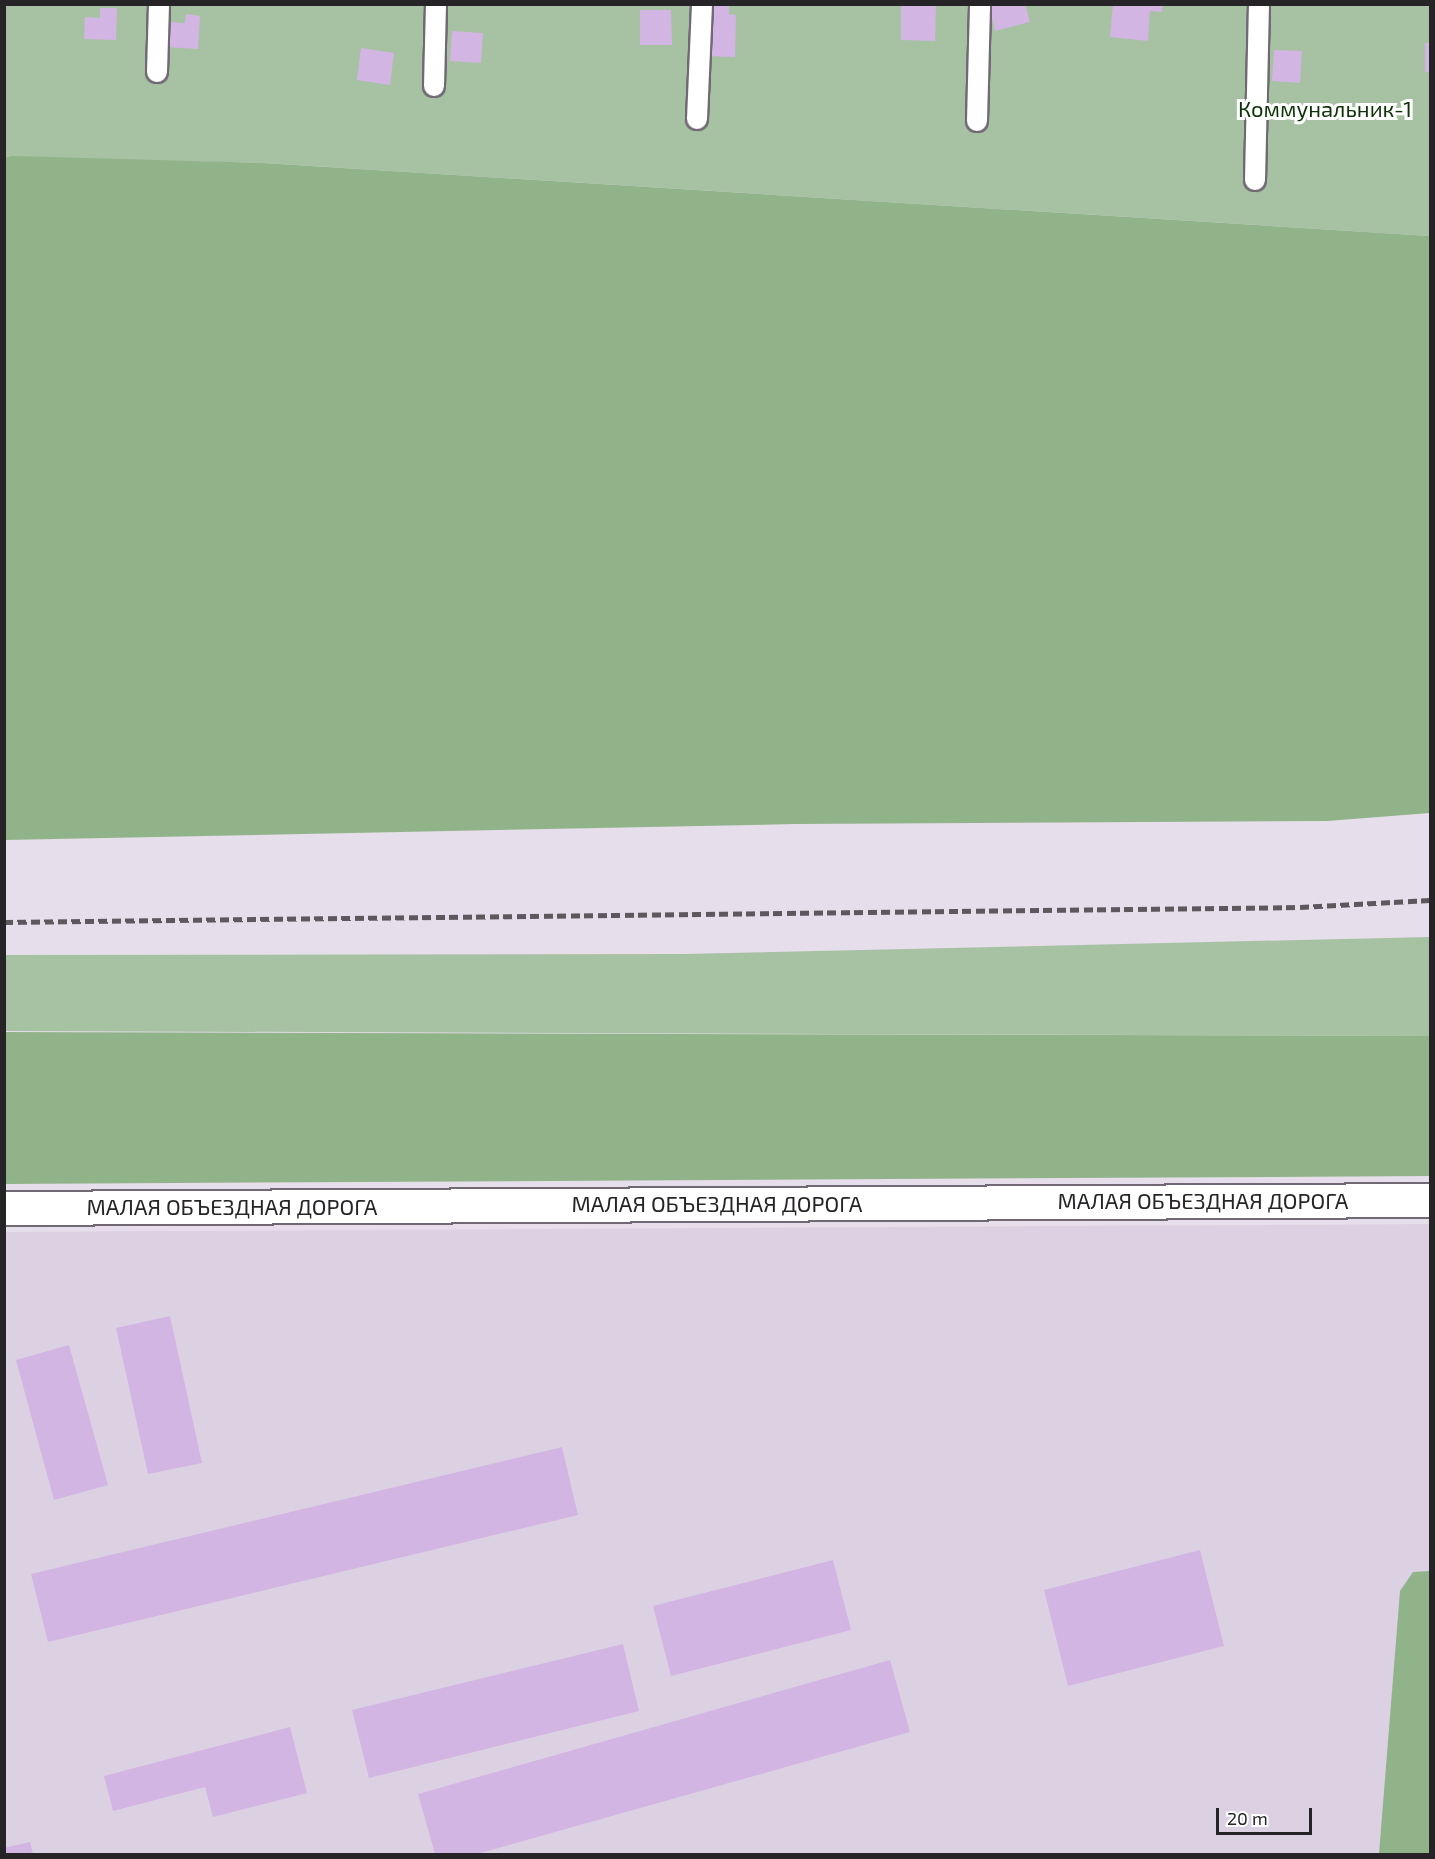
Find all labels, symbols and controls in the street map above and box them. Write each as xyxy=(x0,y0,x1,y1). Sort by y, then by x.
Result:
park label: Коммунальник-1 xyxy=(1238,96,1412,122)
street label: МАЛАЯ ОБЪЕЗДНАЯ ДОРОГА xyxy=(1058,1188,1348,1214)
street label: МАЛАЯ ОБЪЕЗДНАЯ ДОРОГА xyxy=(572,1191,862,1217)
street label: МАЛАЯ ОБЪЕЗДНАЯ ДОРОГА xyxy=(87,1194,377,1220)
scale bar xyxy=(1219,1796,1315,1834)
text: 20 m xyxy=(1227,1807,1268,1829)

